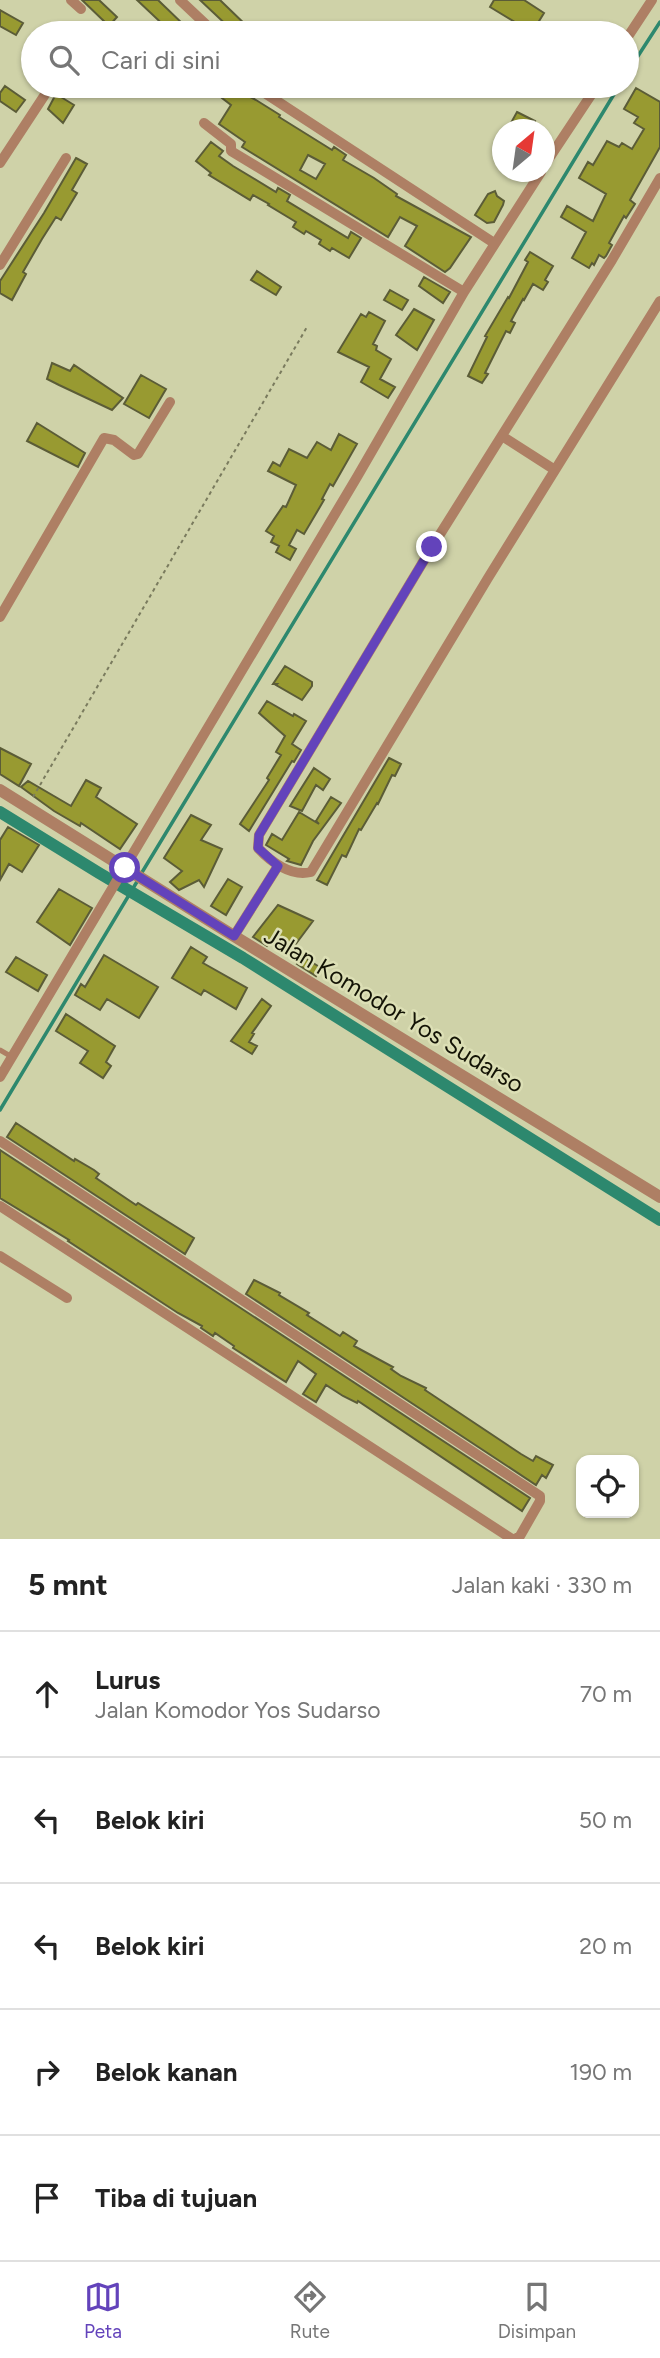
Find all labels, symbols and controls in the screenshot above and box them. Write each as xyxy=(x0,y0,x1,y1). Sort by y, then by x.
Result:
search box xyxy=(21,21,639,98)
icon: search xyxy=(45,41,83,79)
text: Cari di sini xyxy=(101,44,221,76)
north arrow xyxy=(492,119,555,182)
route end xyxy=(416,531,447,562)
route start xyxy=(109,852,140,883)
street label: Jalan Komodor Yos Sudarso xyxy=(259,920,529,1099)
map controls xyxy=(576,1455,639,1518)
button: locate xyxy=(576,1455,639,1518)
text: 5 mnt xyxy=(28,1566,108,1603)
text: Jalan kaki · 330 m xyxy=(452,1571,632,1599)
text: Lurus xyxy=(95,1664,160,1696)
icon: ahead xyxy=(28,1675,66,1713)
text: 70 m xyxy=(580,1680,632,1708)
text: Jalan Komodor Yos Sudarso xyxy=(95,1696,381,1724)
icon: left xyxy=(28,1801,66,1839)
text: Belok kiri xyxy=(95,1804,204,1836)
text: 50 m xyxy=(579,1806,632,1834)
icon: left xyxy=(28,1927,66,1965)
text: Belok kiri xyxy=(95,1930,204,1962)
text: 20 m xyxy=(579,1932,632,1960)
icon: right xyxy=(28,2053,66,2091)
text: Belok kanan xyxy=(95,2056,238,2088)
text: 190 m xyxy=(569,2058,632,2086)
icon: arrive xyxy=(28,2179,66,2217)
text: Tiba di tujuan xyxy=(95,2182,257,2214)
tab: Peta xyxy=(84,2278,122,2343)
tab: Rute xyxy=(290,2278,330,2343)
tab: Disimpan xyxy=(498,2278,576,2343)

